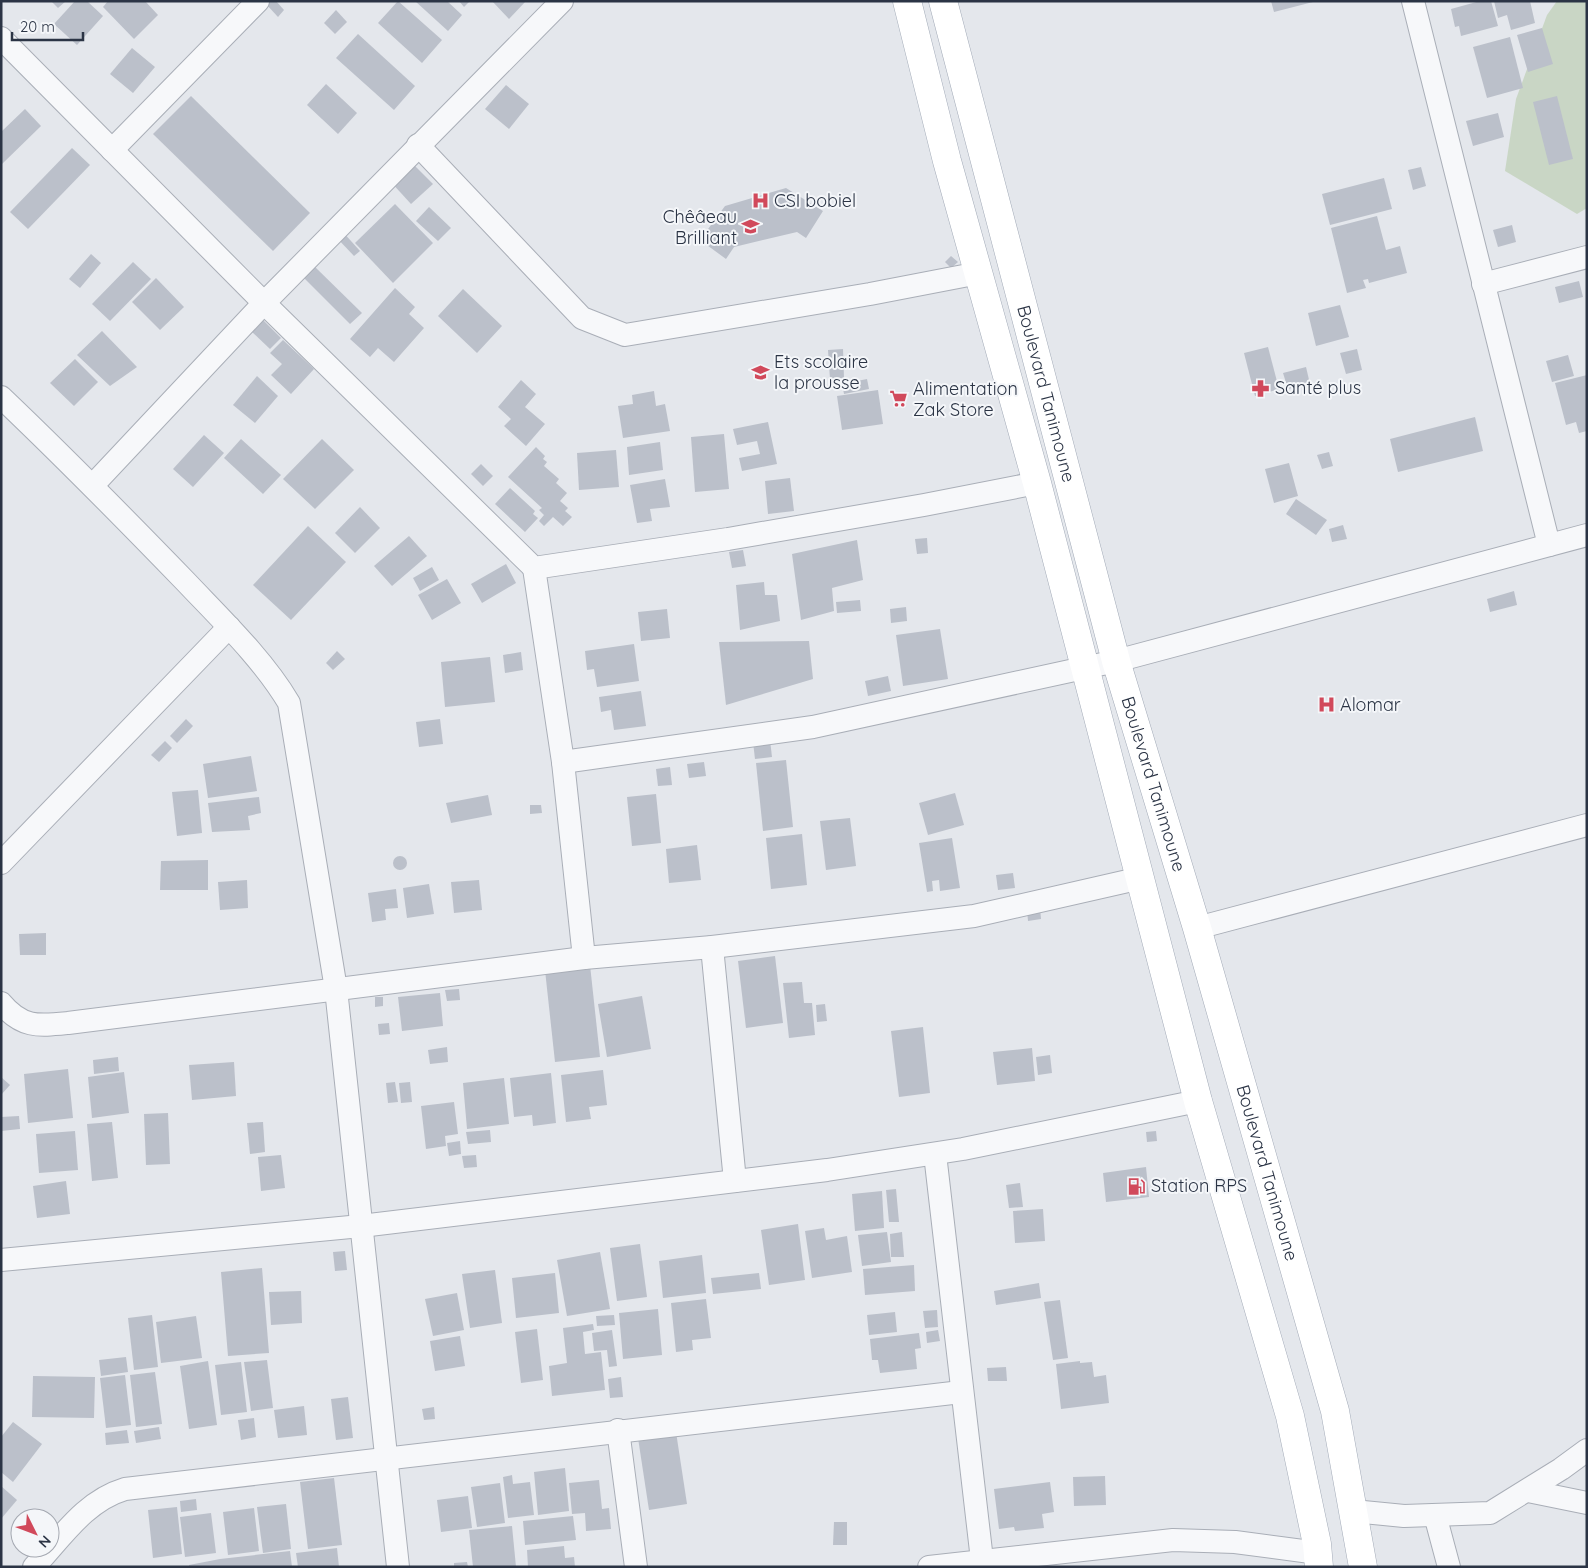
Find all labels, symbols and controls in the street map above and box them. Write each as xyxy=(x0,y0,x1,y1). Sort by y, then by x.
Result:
scale bar xyxy=(12,10,84,42)
text: 20 m xyxy=(20,17,55,36)
place label: CSI bobiel xyxy=(774,189,856,212)
hospital icon: CSI bobiel xyxy=(750,191,770,211)
place label: Chêâeau Brilliant xyxy=(663,205,737,249)
school or university icon: Chêâeau Brilliant xyxy=(741,217,761,237)
street label: Boulevard Tanimoune xyxy=(1012,303,1081,485)
place label: Ets scolaire la prousse xyxy=(774,350,868,394)
school or university icon: Ets scolaire la prousse xyxy=(750,362,770,382)
place label: Santé plus xyxy=(1275,376,1361,399)
place label: Alimentation Zak Store xyxy=(913,377,1018,421)
pharmacy icon: Santé plus xyxy=(1251,378,1271,398)
supermarket icon: Alimentation Zak Store xyxy=(889,389,909,409)
place label: Alomar xyxy=(1340,693,1401,716)
street label: Boulevard Tanimoune xyxy=(1116,694,1191,874)
hospital icon: Alomar xyxy=(1316,695,1336,715)
street label: Boulevard Tanimoune xyxy=(1231,1082,1304,1263)
place label: Station RPS xyxy=(1151,1174,1247,1197)
fuel station icon: Station RPS xyxy=(1127,1176,1147,1196)
north arrow xyxy=(10,1508,60,1558)
text: N xyxy=(35,1532,55,1552)

